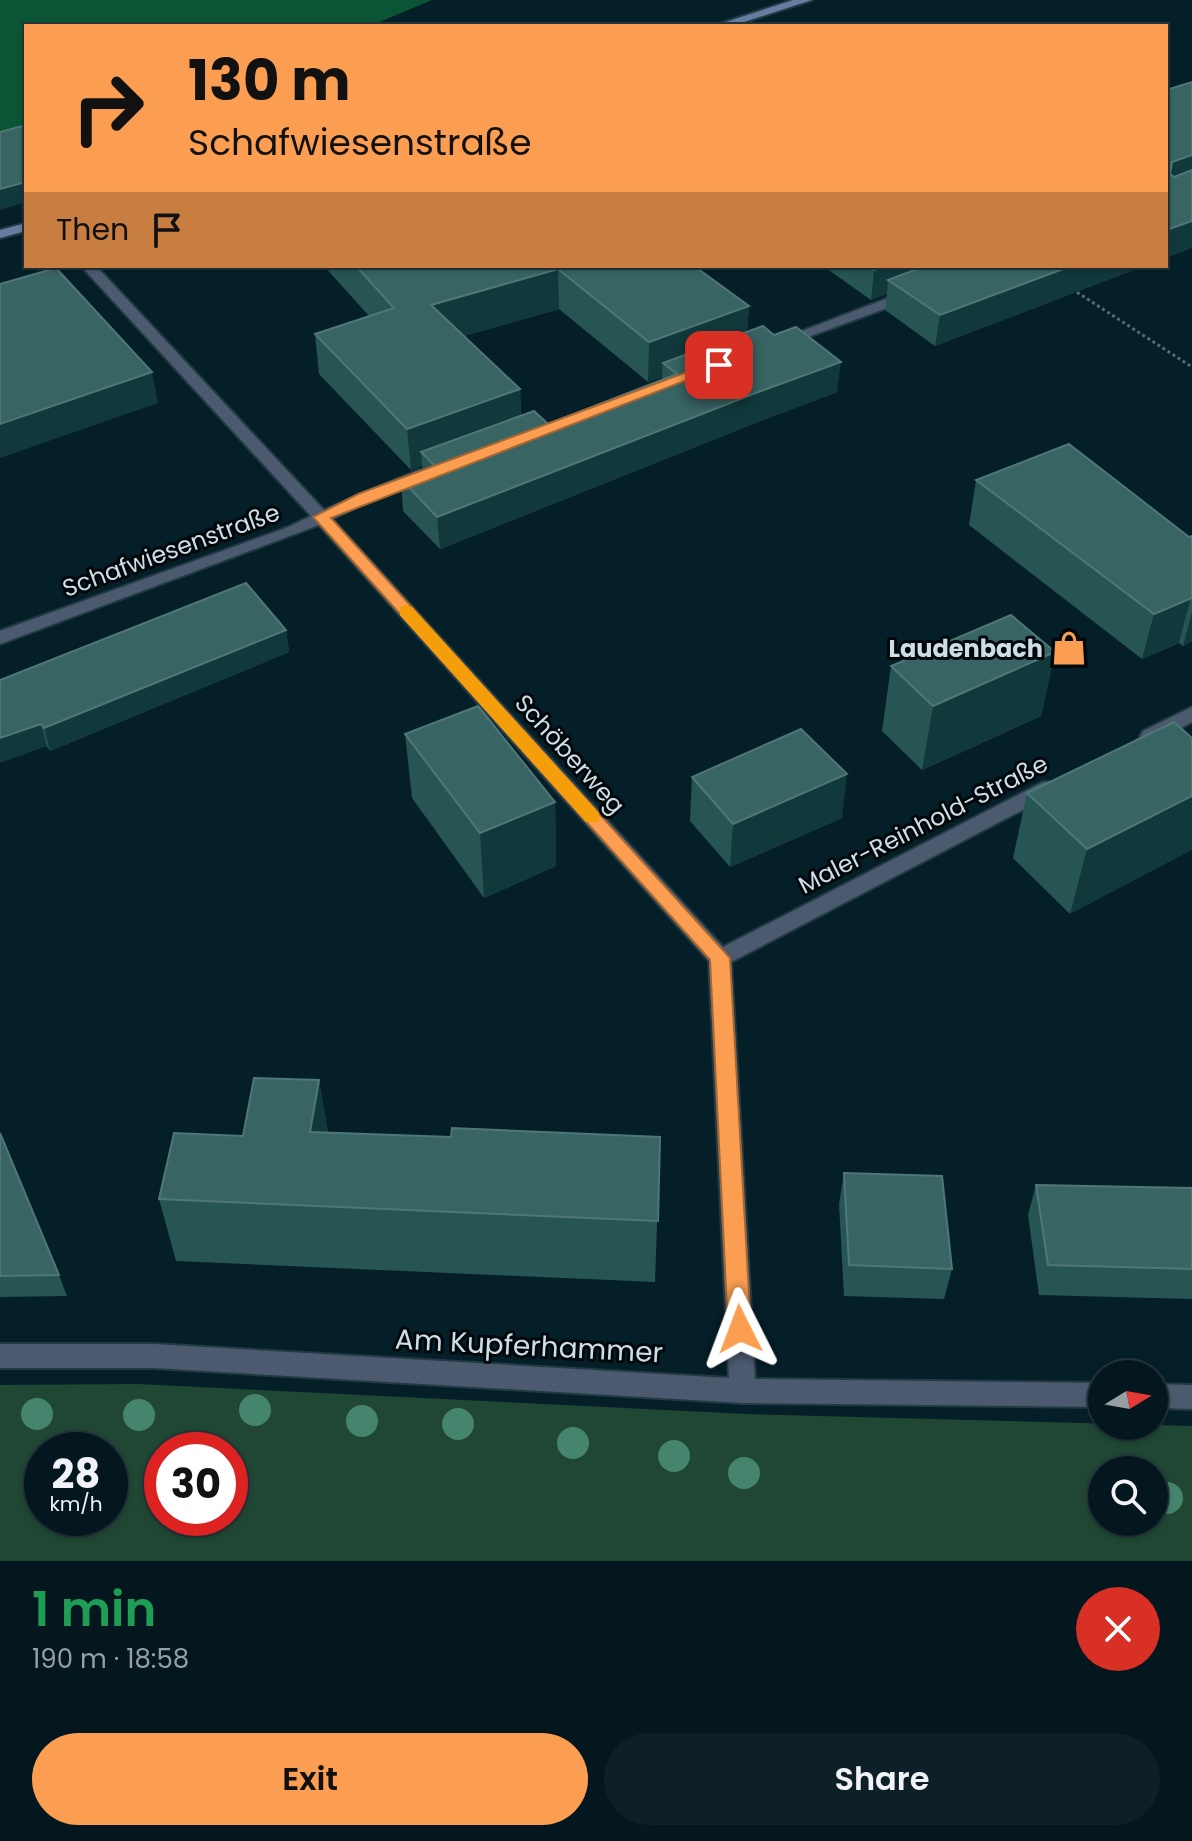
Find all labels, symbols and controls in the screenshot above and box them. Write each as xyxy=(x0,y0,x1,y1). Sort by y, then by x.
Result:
text: 130 m xyxy=(188,41,351,120)
icon: right xyxy=(56,56,160,160)
text: Schafwiesenstraße xyxy=(188,117,532,168)
text: Then xyxy=(56,208,129,251)
icon: arrive xyxy=(145,208,189,252)
pin xyxy=(685,331,753,399)
icon: arrive xyxy=(697,343,741,387)
street label: Schafwiesenstraße xyxy=(58,495,284,605)
shop icon: Laudenbach xyxy=(1050,629,1088,667)
place label: Laudenbach xyxy=(889,632,1043,665)
street label: Schöberweg xyxy=(507,687,633,821)
street label: Maler-Reinhold-Straße xyxy=(793,747,1053,901)
position arrow xyxy=(698,1287,782,1371)
street label: Am Kupferhammer xyxy=(394,1320,664,1372)
north arrow xyxy=(1088,1360,1168,1440)
map controls xyxy=(1088,1360,1168,1536)
speed limit sign: 30 xyxy=(144,1432,248,1536)
text: 28 xyxy=(52,1446,100,1502)
button: search xyxy=(1088,1456,1168,1536)
text: km/h xyxy=(49,1490,103,1518)
text: 1 min xyxy=(32,1576,156,1643)
button: close xyxy=(1076,1587,1160,1671)
text: 190 m · 18:58 xyxy=(32,1641,189,1677)
button: Exit xyxy=(32,1733,588,1825)
button: Share xyxy=(604,1733,1160,1825)

